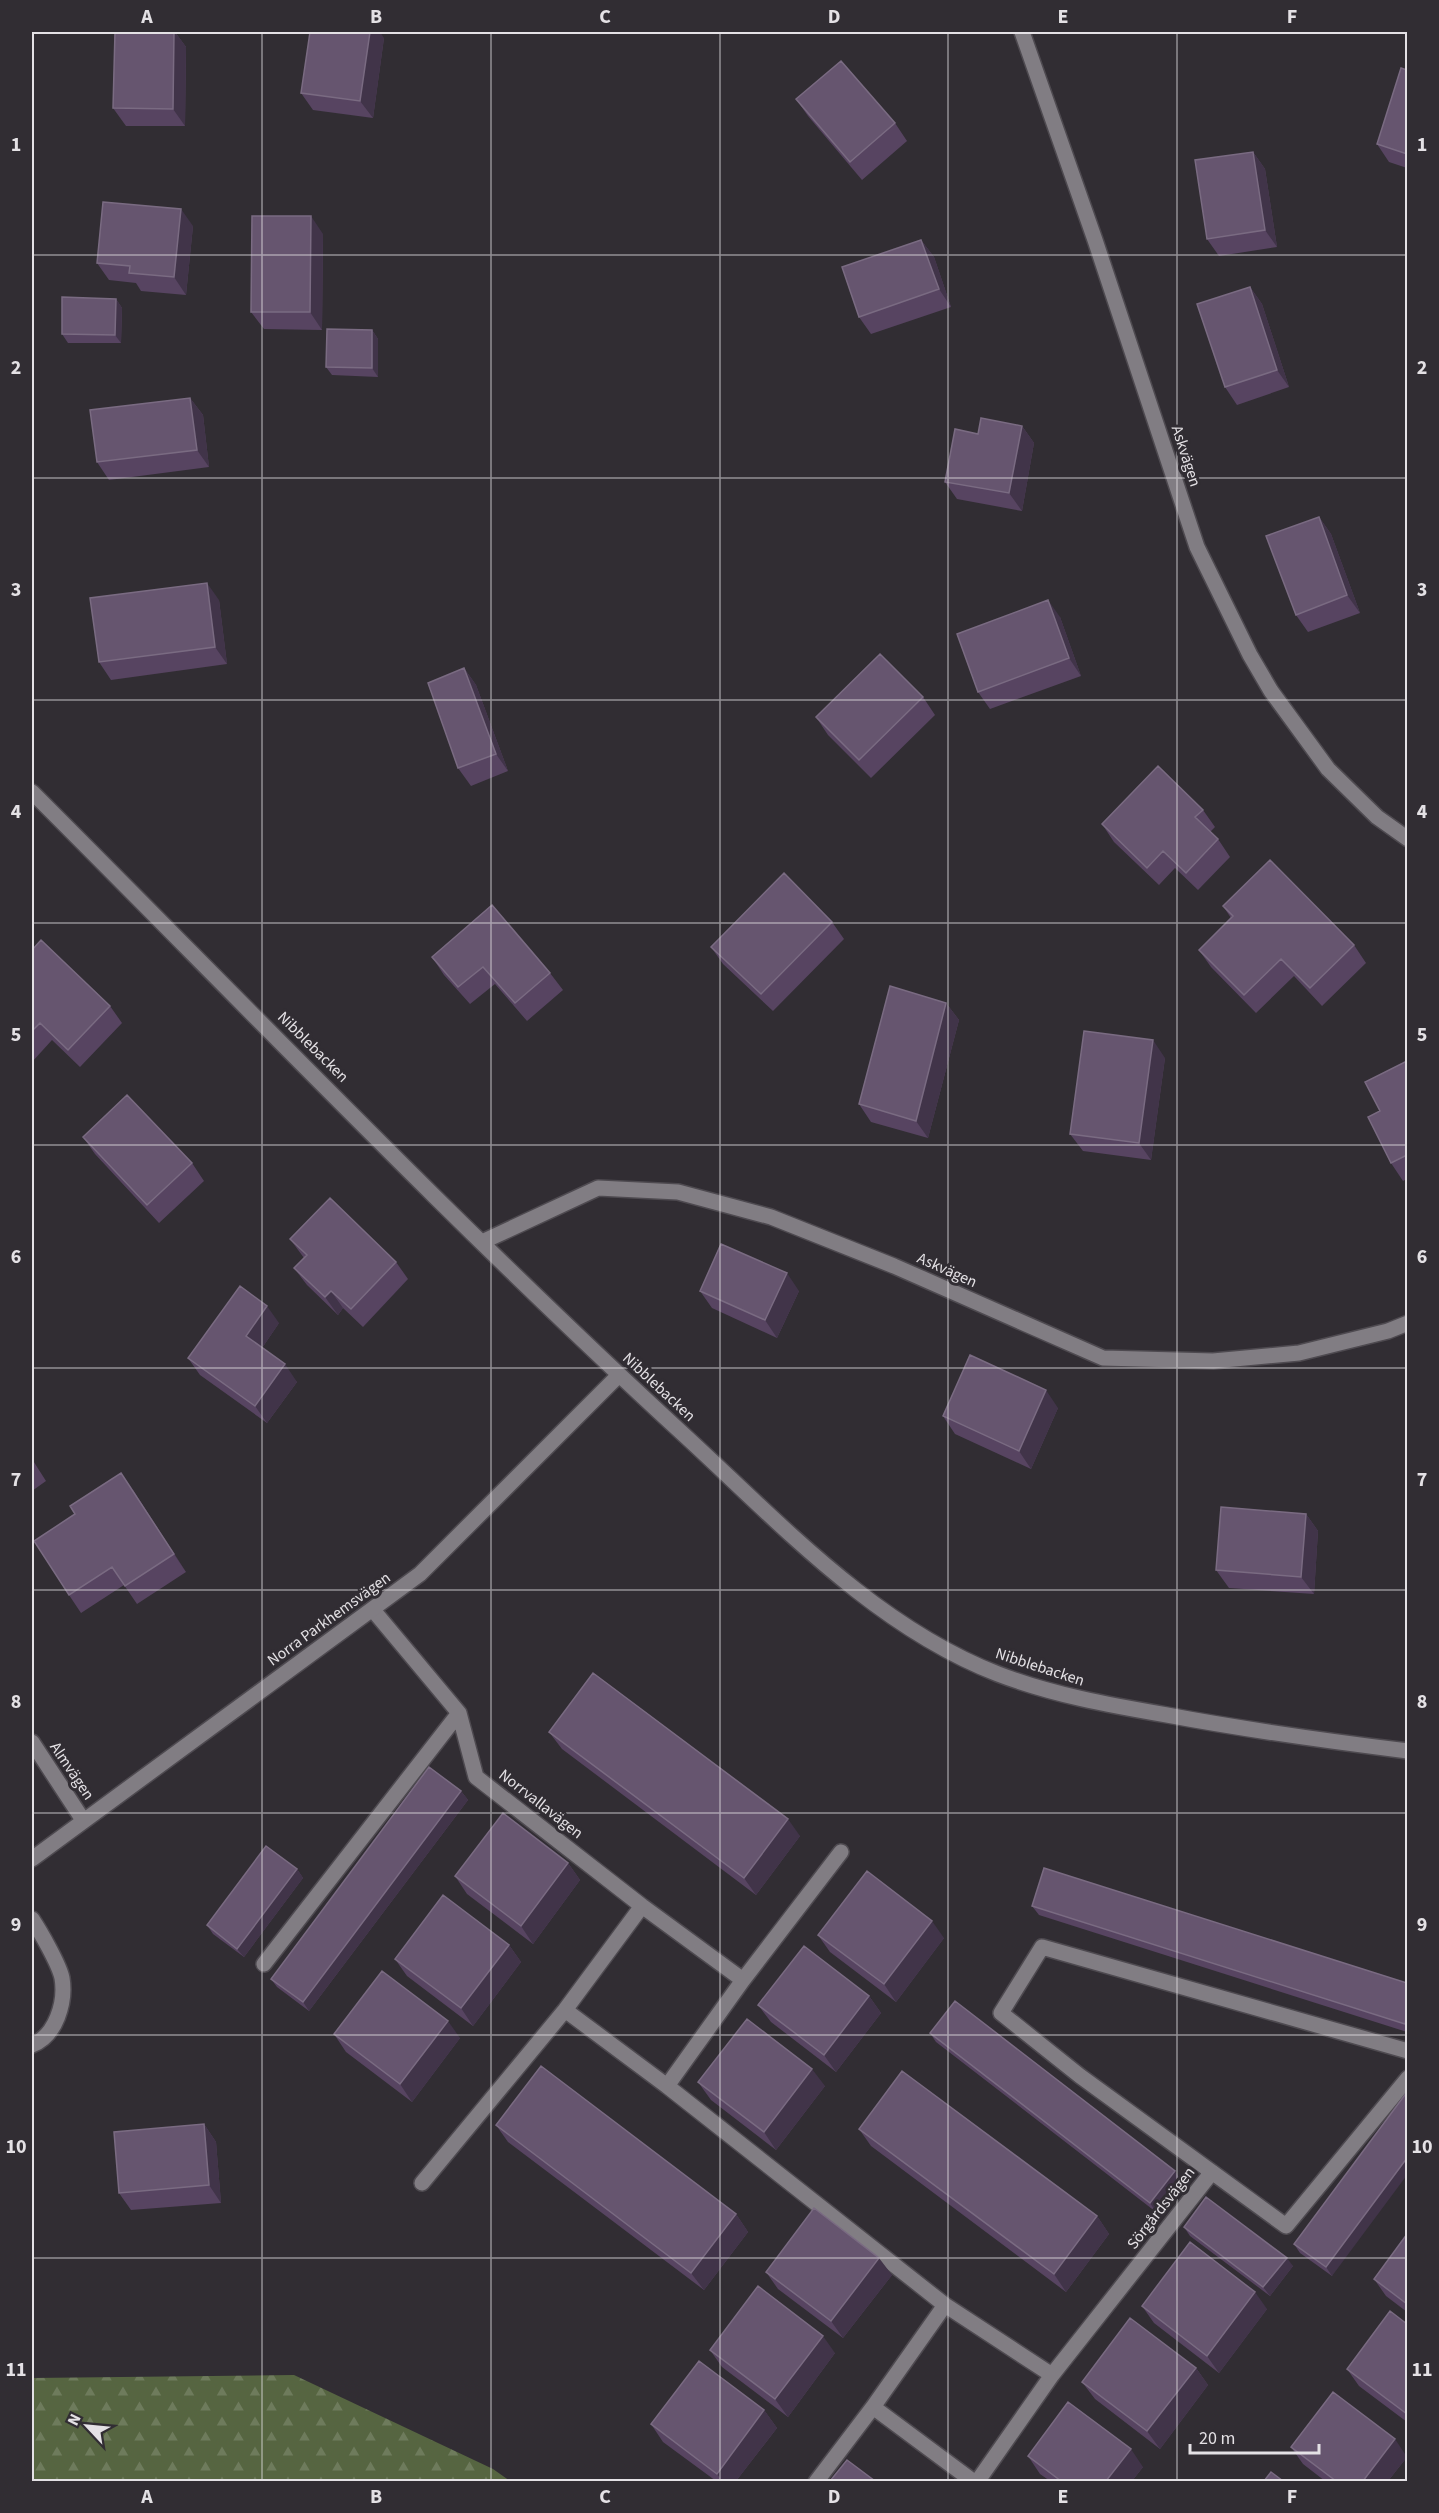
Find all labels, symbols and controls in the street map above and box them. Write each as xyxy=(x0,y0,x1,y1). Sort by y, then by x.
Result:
text: A xyxy=(140,3,153,31)
text: B xyxy=(370,3,382,31)
text: C xyxy=(599,3,611,31)
text: D xyxy=(828,3,840,31)
text: E xyxy=(1058,3,1068,31)
text: F xyxy=(1287,3,1297,31)
text: 1 xyxy=(11,131,21,159)
text: 1 xyxy=(1417,131,1427,159)
text: 2 xyxy=(11,354,21,382)
text: 2 xyxy=(1417,354,1427,382)
street label: Askvägen xyxy=(1166,422,1206,490)
text: 3 xyxy=(11,576,21,604)
text: 3 xyxy=(1417,576,1427,604)
text: 4 xyxy=(11,798,22,826)
text: 4 xyxy=(1417,798,1428,826)
street label: Nibblebacken xyxy=(273,1007,353,1087)
text: 5 xyxy=(11,1021,21,1049)
text: 5 xyxy=(1417,1021,1427,1049)
text: 6 xyxy=(11,1243,21,1271)
text: 6 xyxy=(1417,1243,1427,1271)
street label: Askvägen xyxy=(914,1247,980,1293)
street label: Nibblebacken xyxy=(618,1347,700,1427)
text: 7 xyxy=(11,1466,21,1494)
text: 7 xyxy=(1417,1466,1427,1494)
street label: Norra Parkhemsvägen xyxy=(263,1567,395,1671)
street label: Nibblebacken xyxy=(993,1642,1087,1692)
text: 8 xyxy=(11,1688,21,1716)
text: 8 xyxy=(1417,1688,1427,1716)
street label: Almvägen xyxy=(44,1738,100,1804)
street label: Norrvallavägen xyxy=(494,1764,588,1844)
text: 9 xyxy=(11,1911,21,1939)
text: 9 xyxy=(1417,1911,1427,1939)
text: 10 xyxy=(5,2133,27,2161)
text: 10 xyxy=(1411,2133,1433,2161)
street label: Sörgårdsvägen xyxy=(1122,2162,1200,2254)
text: 11 xyxy=(5,2356,27,2384)
text: 11 xyxy=(1411,2356,1433,2384)
north arrow xyxy=(57,2396,117,2456)
text: N xyxy=(62,2410,87,2429)
scale bar xyxy=(1190,2417,1319,2455)
text: 20 m xyxy=(1199,2426,1235,2451)
text: A xyxy=(140,2483,153,2511)
text: B xyxy=(370,2483,382,2511)
text: C xyxy=(599,2483,611,2511)
text: D xyxy=(828,2483,840,2511)
text: E xyxy=(1058,2483,1068,2511)
text: F xyxy=(1287,2483,1297,2511)

